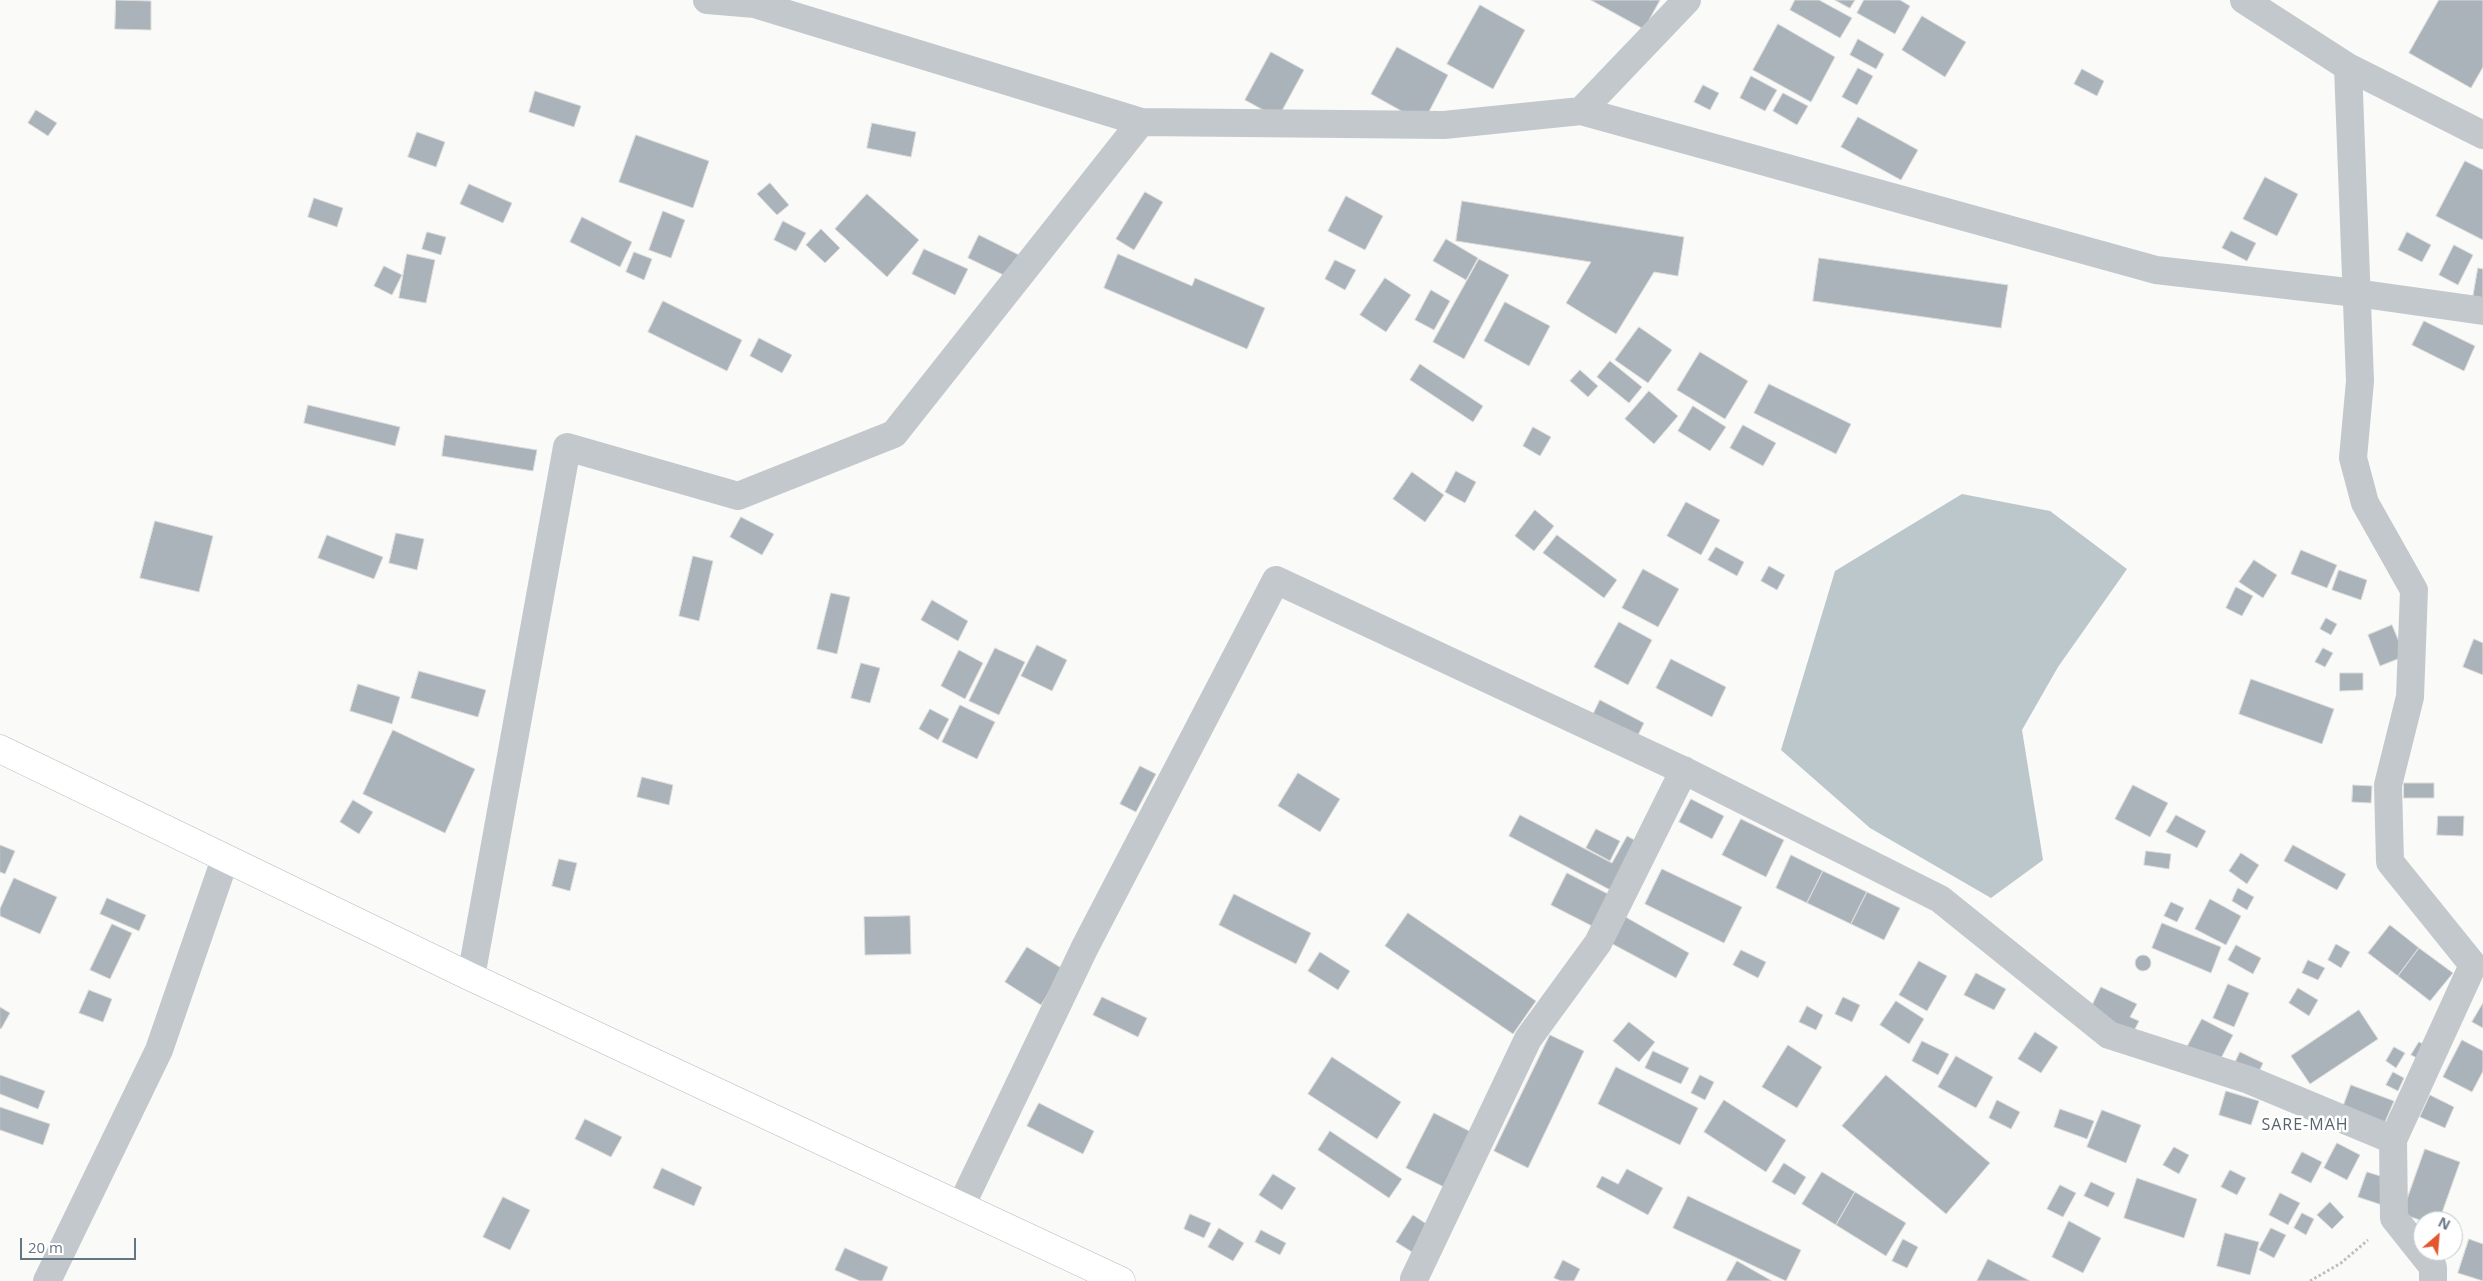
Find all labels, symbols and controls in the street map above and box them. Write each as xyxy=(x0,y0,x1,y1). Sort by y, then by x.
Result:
district label: SARE-MAH xyxy=(2260,1115,2350,1135)
north arrow xyxy=(2413,1211,2463,1261)
text: N xyxy=(2435,1212,2454,1234)
scale bar xyxy=(22,1228,139,1260)
text: 20 m xyxy=(28,1237,63,1257)

